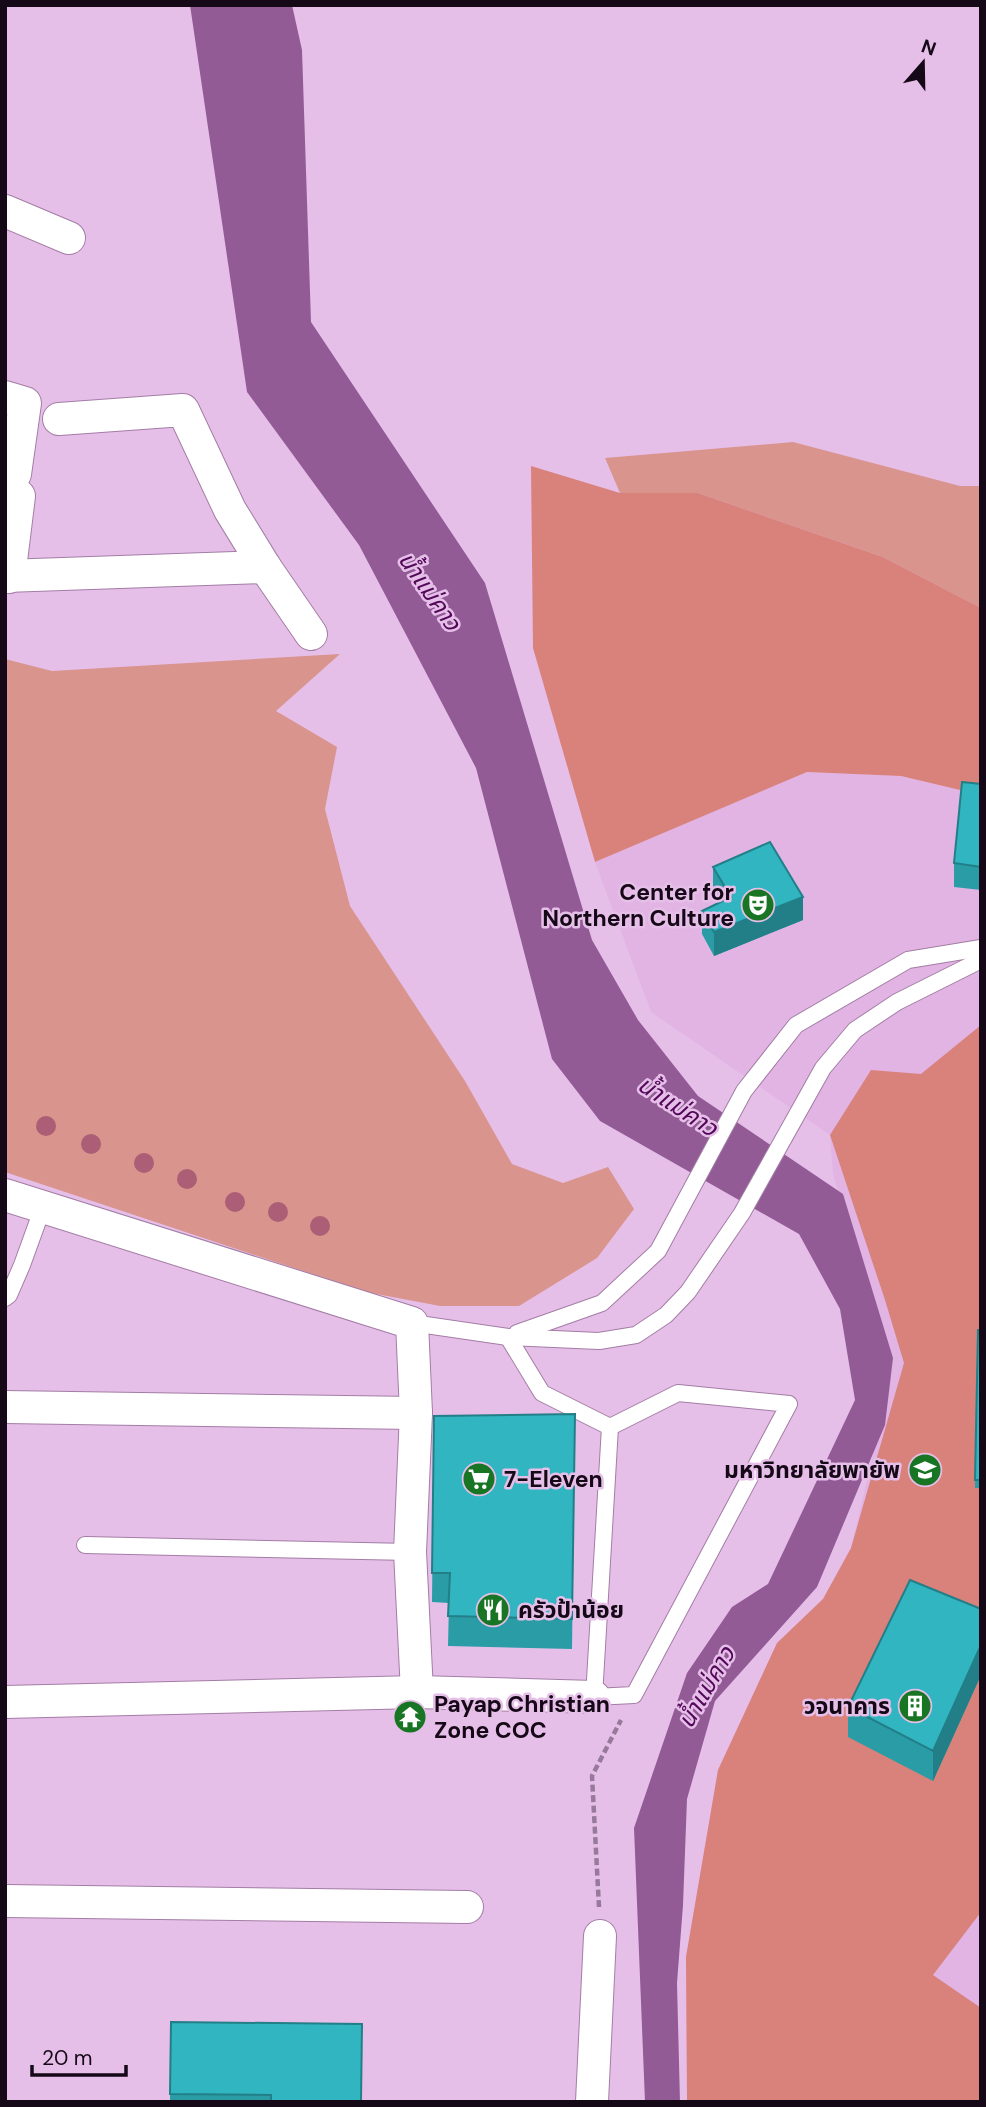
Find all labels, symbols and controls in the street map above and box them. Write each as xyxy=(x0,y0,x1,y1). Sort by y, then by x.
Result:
north arrow xyxy=(888,28,958,98)
text: N xyxy=(918,33,939,62)
water label: น้ำแม่คาว xyxy=(392,545,470,637)
place label: Center for Northern Culture xyxy=(542,877,734,933)
theatre icon: Center for Northern Culture xyxy=(739,886,777,924)
water label: น้ำแม่คาว xyxy=(632,1068,725,1144)
school or university icon: มหาวิทยาลัยพายัพ xyxy=(906,1451,944,1489)
place label: มหาวิทยาลัยพายัพ xyxy=(724,1455,900,1485)
supermarket icon: 7-Eleven xyxy=(460,1460,498,1498)
place label: 7-Eleven xyxy=(504,1464,603,1494)
restaurant icon: ครัวป้าน้อย xyxy=(474,1591,512,1629)
place label: ครัวป้าน้อย xyxy=(518,1595,624,1625)
water label: น้ำแม่คาว xyxy=(669,1639,742,1733)
building icon: วจนาคาร xyxy=(896,1687,934,1725)
place label: Payap Christian Zone COC xyxy=(434,1689,610,1745)
place label: วจนาคาร xyxy=(804,1691,890,1721)
temple icon: Payap Christian Zone COC xyxy=(391,1698,429,1736)
scale bar xyxy=(32,2034,126,2078)
text: 20 m xyxy=(42,2044,93,2072)

